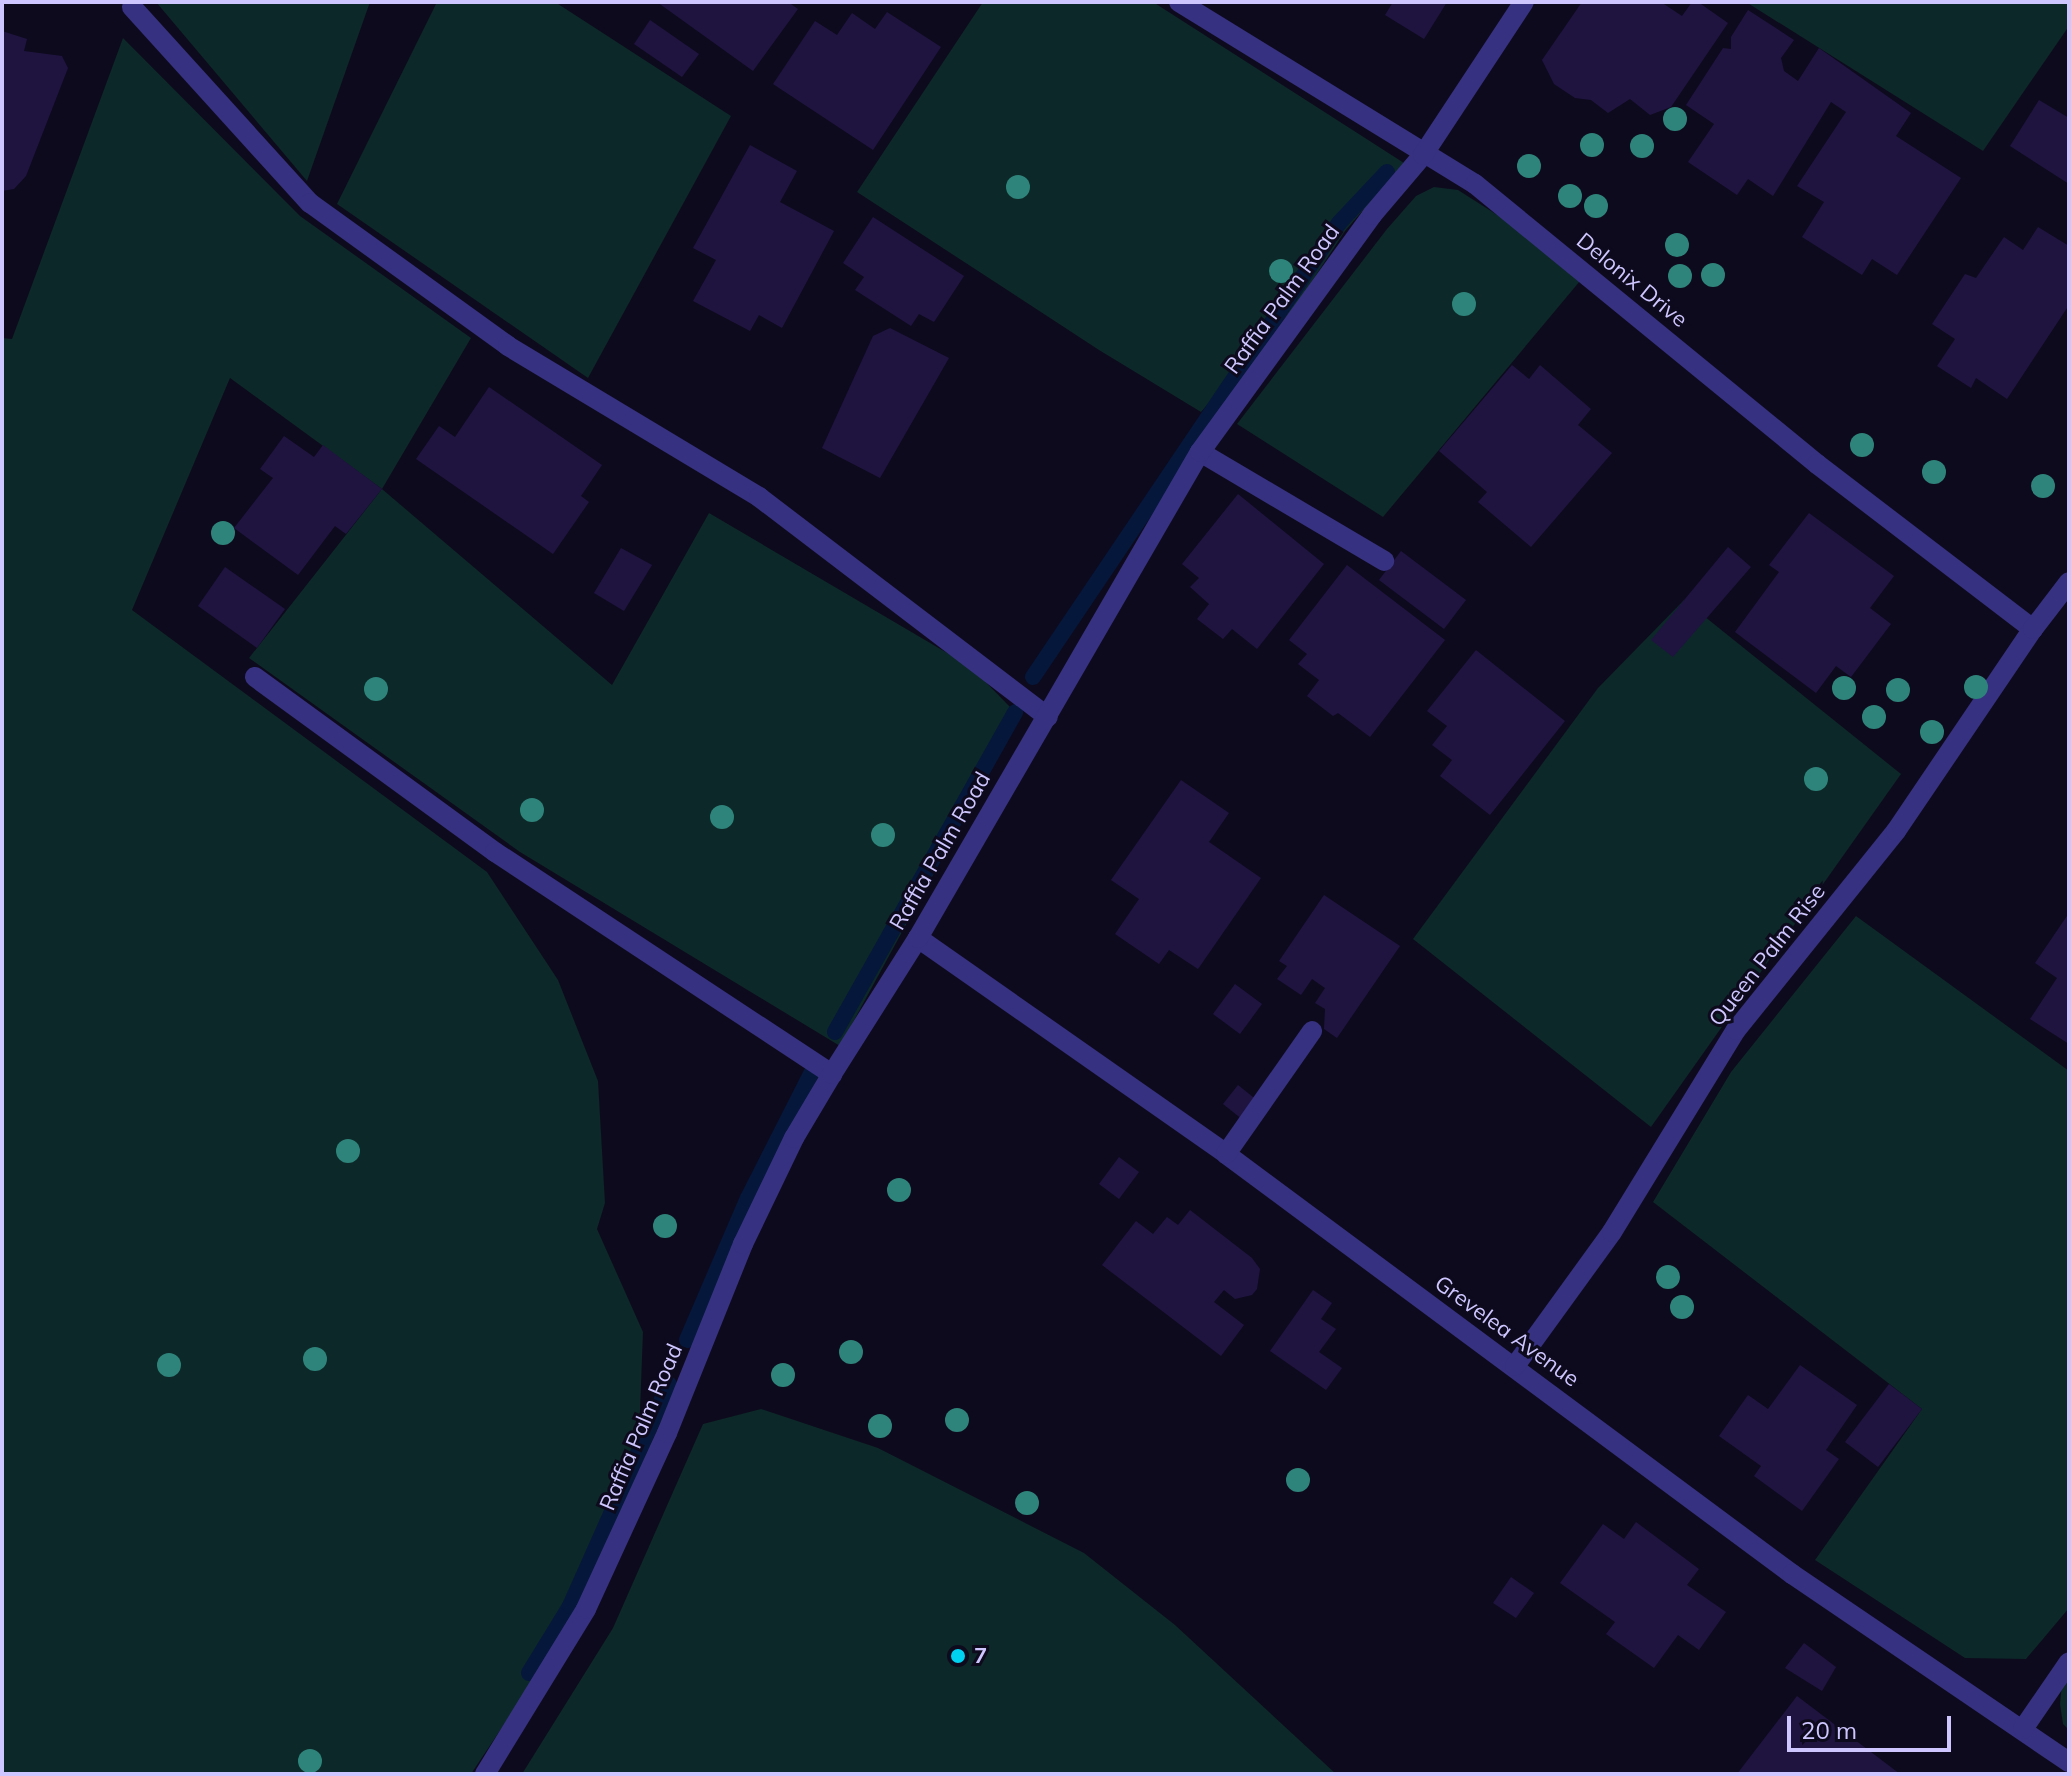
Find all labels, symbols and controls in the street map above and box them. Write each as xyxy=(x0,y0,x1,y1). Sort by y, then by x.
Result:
street label: Raffia Palm Road xyxy=(1219,219,1345,379)
street label: Delonix Drive xyxy=(1571,227,1693,333)
street label: Raffia Palm Road xyxy=(884,767,996,935)
street label: Queen Palm Rise xyxy=(1703,879,1831,1031)
street label: Grevelea Avenue xyxy=(1430,1270,1584,1392)
street label: Raffia Palm Road xyxy=(594,1340,688,1514)
place label: 7 xyxy=(974,1643,987,1669)
marker: 7 xyxy=(949,1647,967,1665)
scale bar xyxy=(1791,1700,1955,1750)
text: 20 m xyxy=(1801,1715,1857,1745)

